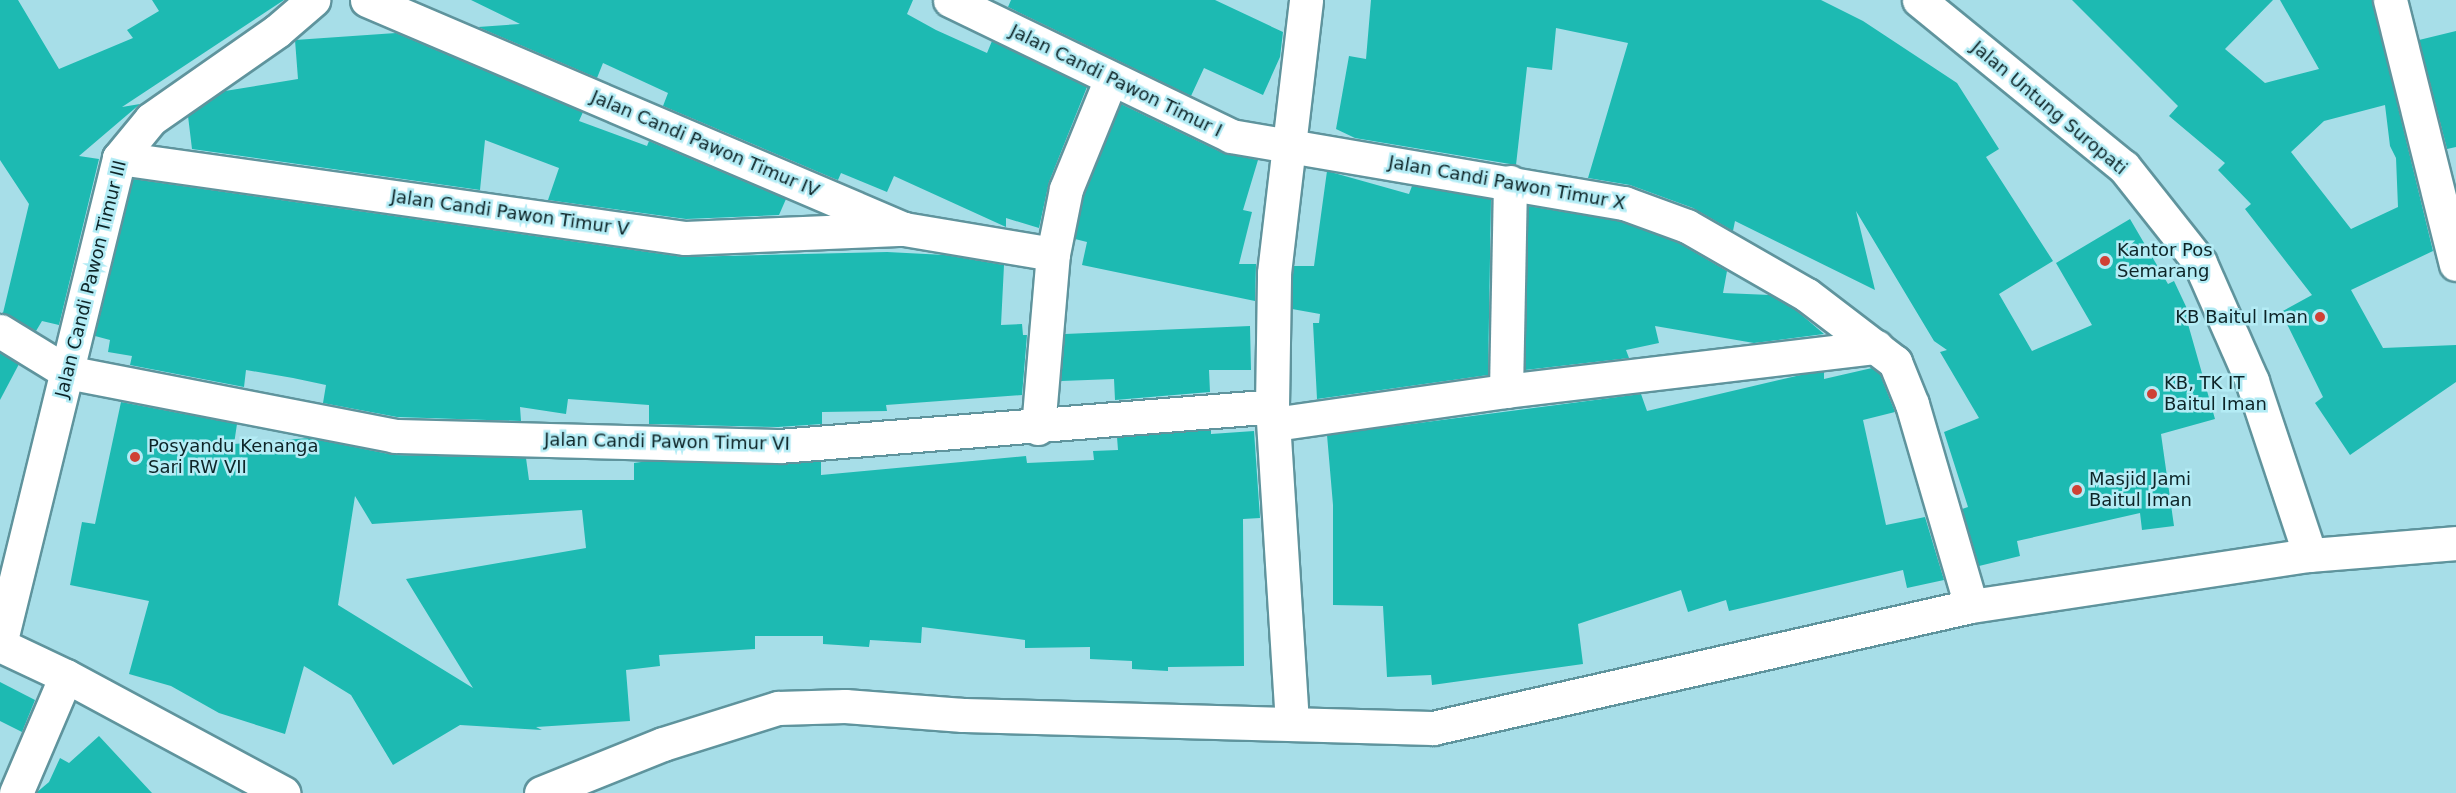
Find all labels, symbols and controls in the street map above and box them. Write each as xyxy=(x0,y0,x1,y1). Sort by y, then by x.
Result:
street label: Jalan Candi Pawon Timur I xyxy=(1006,20,1226,142)
street label: Jalan Untung Suropati xyxy=(1967,37,2131,179)
street label: Jalan Candi Pawon Timur IV xyxy=(588,86,822,202)
street label: Jalan Candi Pawon Timur X xyxy=(1387,151,1627,215)
street label: Jalan Candi Pawon Timur III xyxy=(51,158,131,400)
street label: Jalan Candi Pawon Timur V xyxy=(389,186,631,240)
place label: Kantor Pos Semarang xyxy=(2117,240,2213,282)
marker: Kantor Pos Semarang xyxy=(2098,254,2112,268)
place label: KB Baitul Iman xyxy=(2175,306,2308,328)
marker: KB Baitul Iman xyxy=(2313,310,2327,324)
place label: KB, TK IT Baitul Iman xyxy=(2164,373,2267,416)
marker: KB, TK IT Baitul Iman xyxy=(2145,387,2159,401)
street label: Jalan Candi Pawon Timur VI xyxy=(544,429,790,455)
place label: Posyandu Kenanga Sari RW VII xyxy=(148,436,319,478)
marker: Posyandu Kenanga Sari RW VII xyxy=(126,448,144,466)
place label: Masjid Jami Baitul Iman xyxy=(2089,469,2192,512)
marker: Masjid Jami Baitul Iman xyxy=(2070,483,2084,497)

